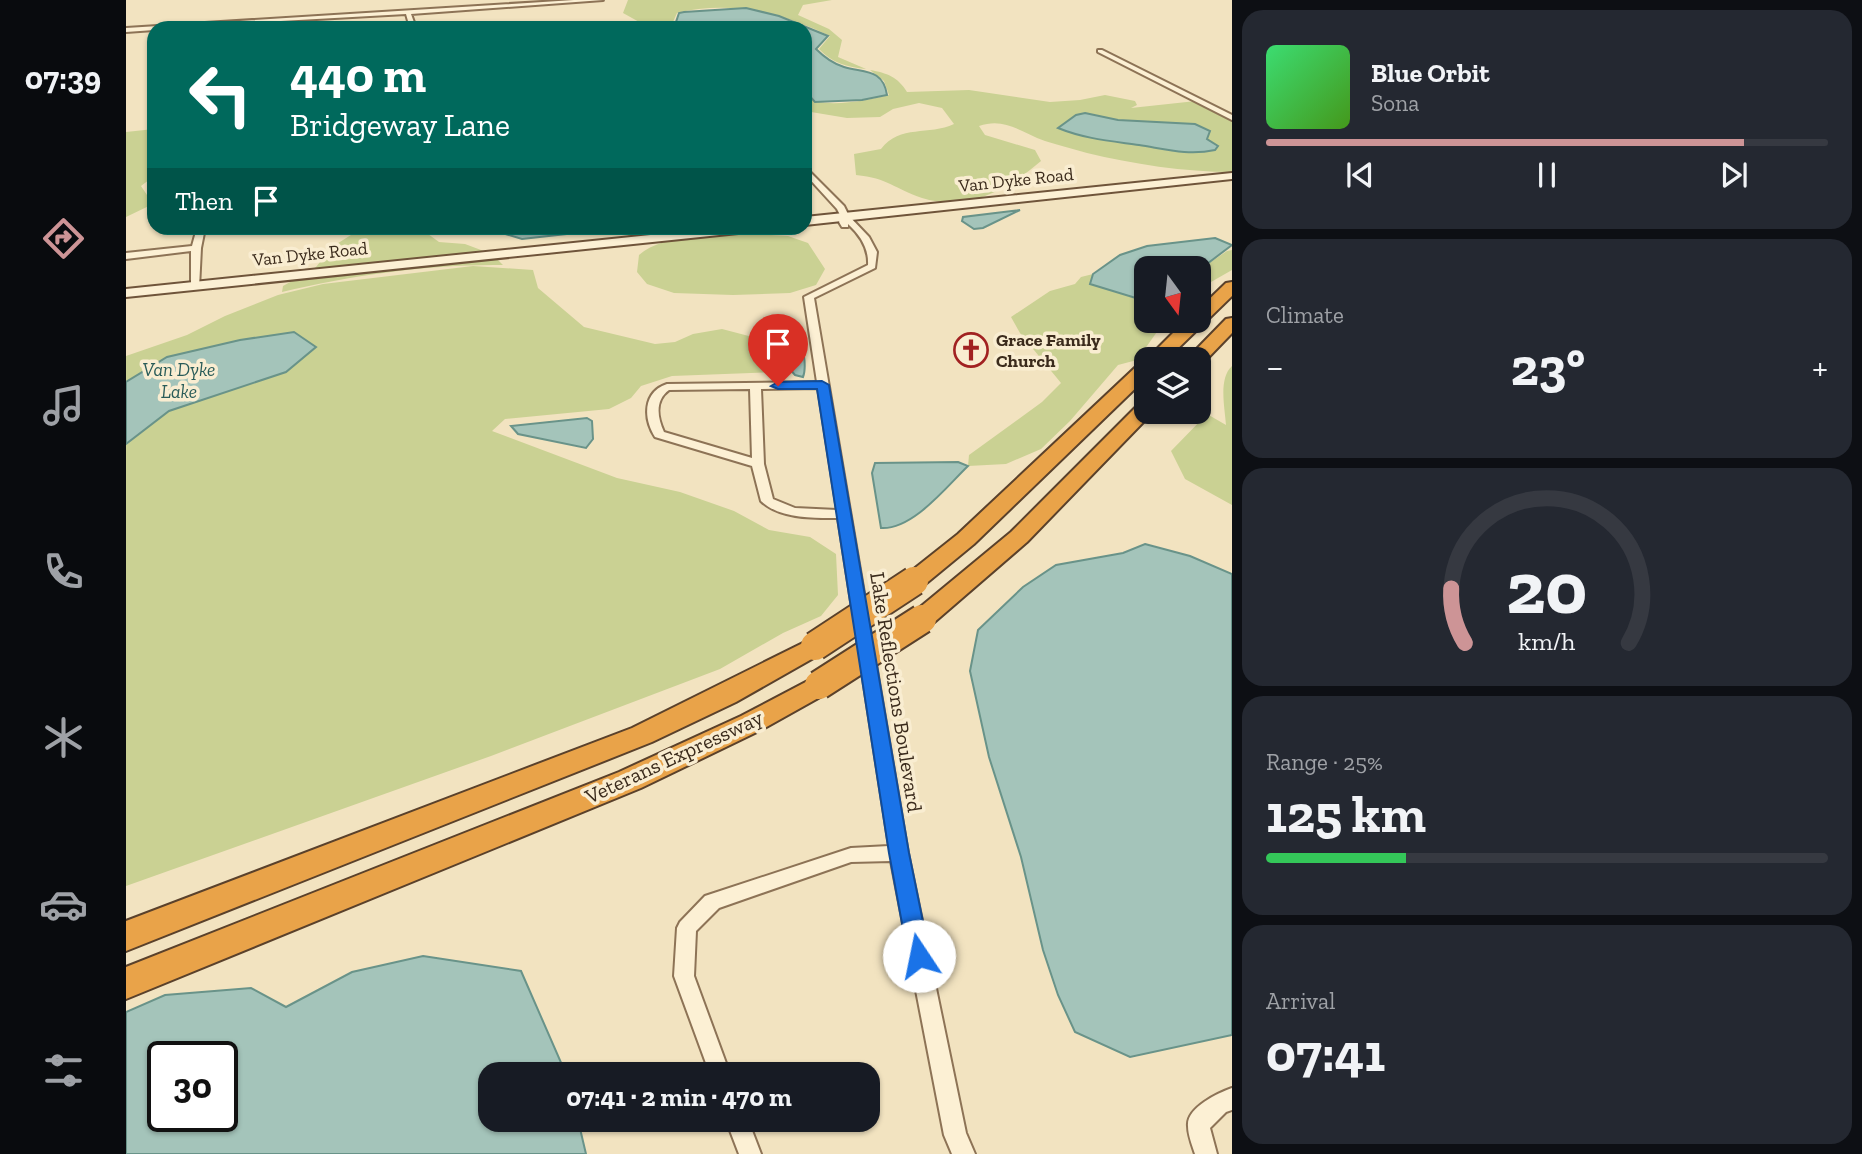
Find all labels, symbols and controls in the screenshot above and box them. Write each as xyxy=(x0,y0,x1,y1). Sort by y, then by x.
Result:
text: 440 m xyxy=(290,46,426,105)
icon: left xyxy=(175,49,266,140)
text: Blue Orbit xyxy=(1371,57,1490,89)
text: 07:39 xyxy=(25,59,101,97)
text: Sona xyxy=(1371,89,1419,117)
text: Bridgeway Lane xyxy=(290,106,510,144)
icon: previous xyxy=(1341,156,1379,194)
icon: pause xyxy=(1528,156,1566,194)
icon: next xyxy=(1715,156,1753,194)
street label: Van Dyke Road xyxy=(956,163,1075,197)
icon: arrive xyxy=(247,182,285,220)
text: Then xyxy=(175,185,233,217)
icon: directions xyxy=(39,214,88,263)
street label: Van Dyke Road xyxy=(250,237,369,271)
north arrow xyxy=(1134,256,1211,332)
map controls xyxy=(1134,256,1211,424)
text: Climate xyxy=(1266,301,1344,329)
pin xyxy=(748,314,808,386)
icon: arrive xyxy=(759,325,797,363)
place label: Grace Family Church xyxy=(996,329,1101,372)
church icon: Grace Family Church xyxy=(952,331,990,369)
text: 23° xyxy=(1511,336,1585,398)
text: − xyxy=(1266,344,1284,390)
text: + xyxy=(1812,344,1828,390)
button: layers xyxy=(1134,347,1211,424)
water label: Van Dyke Lake xyxy=(143,358,215,403)
icon: music xyxy=(39,381,88,430)
text: 20 xyxy=(1506,544,1588,632)
icon: phone xyxy=(39,547,88,596)
street label: Lake Reflections Boulevard xyxy=(865,570,928,814)
text: km/h xyxy=(1518,626,1576,656)
street label: Veterans Expressway xyxy=(580,704,767,809)
icon: climate xyxy=(39,713,88,762)
text: Range · 25% xyxy=(1266,748,1383,776)
text: 125 km xyxy=(1266,783,1426,845)
icon: car xyxy=(39,880,88,929)
position arrow xyxy=(882,919,956,993)
text: Arrival xyxy=(1266,987,1335,1015)
text: 07:41 xyxy=(1266,1022,1385,1084)
speed limit sign: 30 xyxy=(147,1041,238,1132)
icon: filters xyxy=(39,1046,88,1095)
text: 07:41 · 2 min · 470 m xyxy=(566,1081,792,1113)

